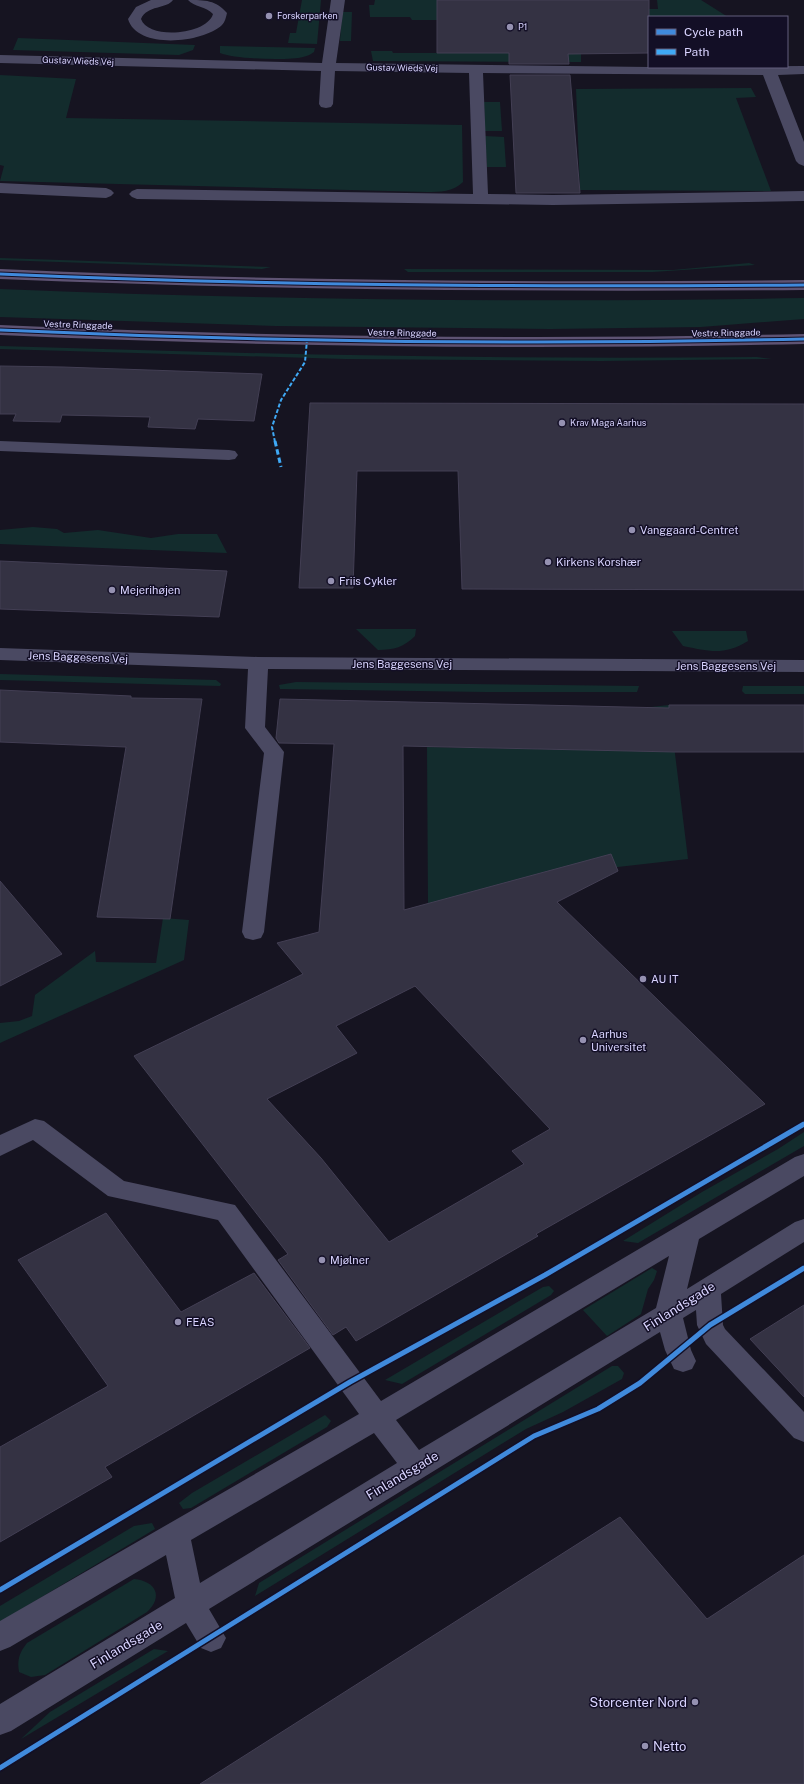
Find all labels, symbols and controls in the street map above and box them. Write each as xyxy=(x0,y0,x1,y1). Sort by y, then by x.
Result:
place label: Forskerparken xyxy=(277,10,338,21)
marker: Forskerparken xyxy=(264,11,274,21)
legend xyxy=(648,16,788,68)
place label: P1 xyxy=(518,21,527,32)
marker: P1 xyxy=(505,22,515,32)
text: Cycle path xyxy=(684,25,743,39)
text: Path xyxy=(684,45,710,59)
street label: Gustav Wieds Vej xyxy=(42,54,114,67)
street label: Gustav Wieds Vej xyxy=(366,61,438,74)
street label: Vestre Ringgade xyxy=(43,318,113,331)
street label: Vestre Ringgade xyxy=(367,326,437,339)
street label: Vestre Ringgade xyxy=(691,326,761,339)
place label: Krav Maga Aarhus xyxy=(570,417,647,428)
marker: Krav Maga Aarhus xyxy=(557,418,567,428)
place label: Vanggaard-Centret xyxy=(640,524,738,536)
marker: Vanggaard-Centret xyxy=(627,525,637,535)
place label: Kirkens Korshær xyxy=(556,556,641,568)
marker: Kirkens Korshær xyxy=(543,557,553,567)
place label: Friis Cykler xyxy=(339,575,397,587)
marker: Friis Cykler xyxy=(326,576,336,586)
place label: Mejerihøjen xyxy=(120,584,180,596)
marker: Mejerihøjen xyxy=(107,585,117,595)
street label: Jens Baggesens Vej xyxy=(28,649,128,665)
street label: Jens Baggesens Vej xyxy=(352,658,452,670)
street label: Jens Baggesens Vej xyxy=(676,660,776,672)
place label: AU IT xyxy=(651,973,679,985)
marker: AU IT xyxy=(638,974,648,984)
place label: Aarhus Universitet xyxy=(591,1028,646,1053)
marker: Aarhus Universitet xyxy=(578,1035,588,1045)
place label: Mjølner xyxy=(330,1254,369,1266)
marker: Mjølner xyxy=(317,1255,327,1265)
street label: Finlandsgade xyxy=(641,1278,718,1334)
place label: FEAS xyxy=(186,1316,214,1328)
marker: FEAS xyxy=(173,1317,183,1327)
street label: Finlandsgade xyxy=(363,1448,441,1503)
street label: Finlandsgade xyxy=(87,1617,165,1672)
place label: Storcenter Nord xyxy=(589,1695,687,1710)
marker: Storcenter Nord xyxy=(690,1697,700,1707)
place label: Netto xyxy=(653,1739,686,1754)
marker: Netto xyxy=(640,1741,650,1751)

